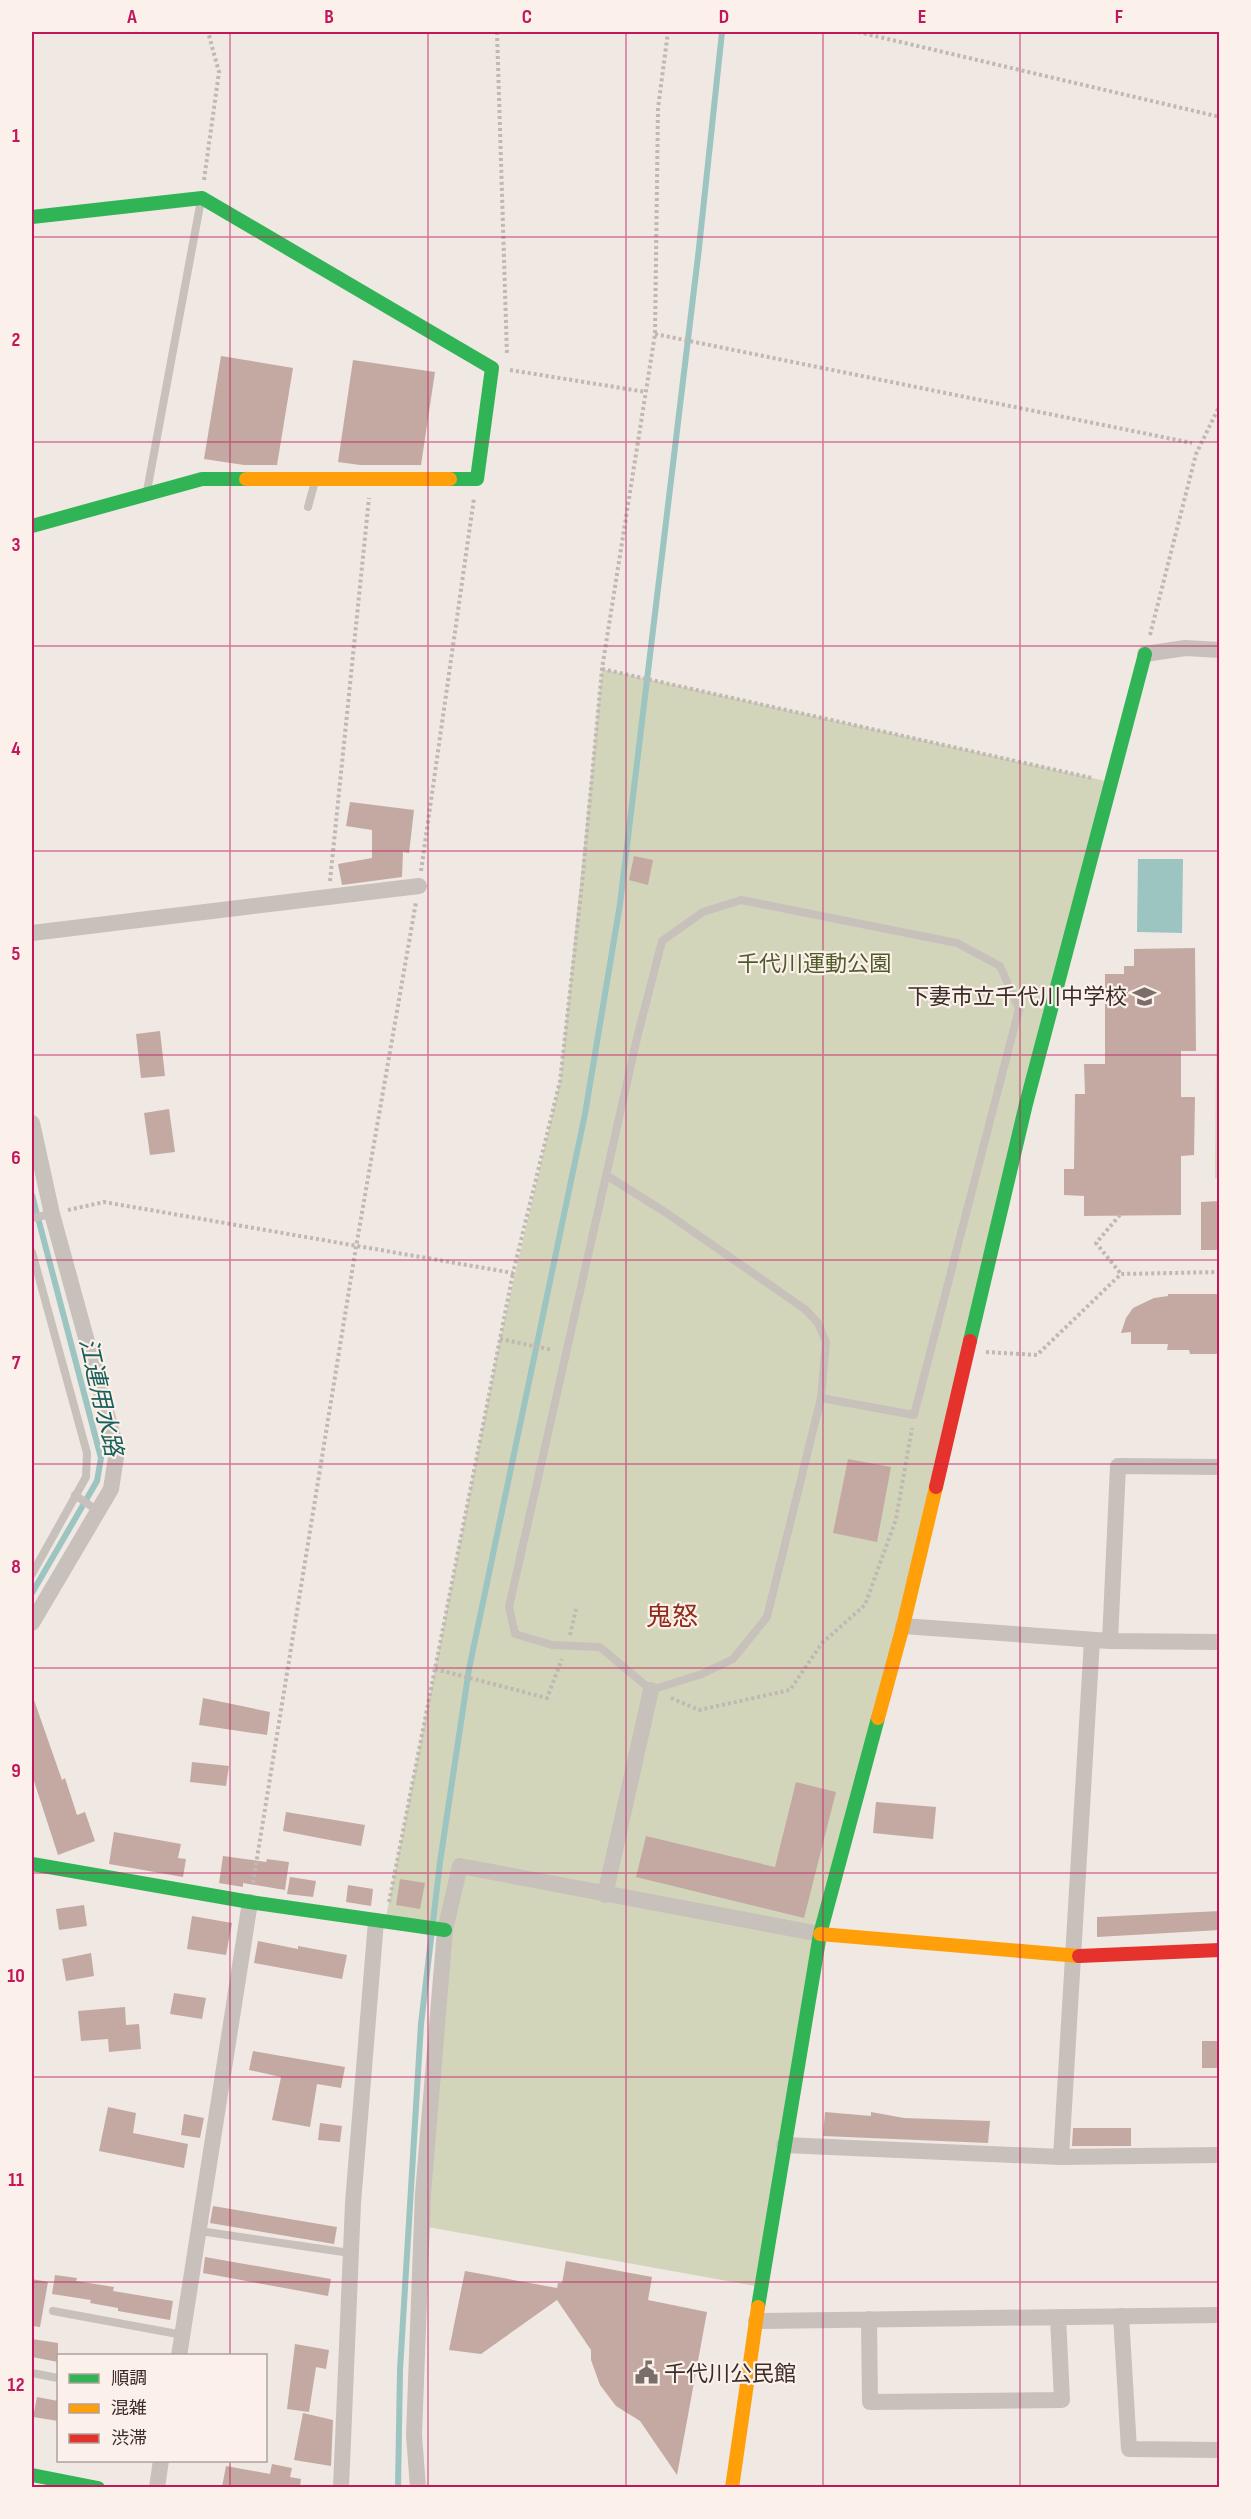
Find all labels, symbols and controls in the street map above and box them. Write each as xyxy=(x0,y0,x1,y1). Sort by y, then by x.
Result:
text: A xyxy=(126,5,137,29)
text: B xyxy=(324,5,334,29)
text: C xyxy=(522,5,532,29)
text: D xyxy=(719,5,729,29)
text: E xyxy=(918,5,926,29)
text: F xyxy=(1115,5,1123,29)
text: 1 xyxy=(12,124,20,148)
text: 2 xyxy=(12,328,20,352)
text: 3 xyxy=(12,533,21,557)
text: 4 xyxy=(11,737,21,761)
text: 5 xyxy=(12,942,21,966)
park label: 千代川運動公園 xyxy=(737,951,891,978)
school or university icon: 下妻市立千代川中学校 xyxy=(1132,983,1158,1009)
place label: 下妻市立千代川中学校 xyxy=(907,984,1127,1011)
text: 6 xyxy=(11,1146,21,1170)
water label: 江連用水路 xyxy=(73,1335,129,1461)
text: 7 xyxy=(12,1351,21,1375)
text: 8 xyxy=(11,1555,21,1579)
district label: 鬼怒 xyxy=(646,1602,698,1633)
text: 9 xyxy=(11,1759,21,1783)
text: 10 xyxy=(7,1964,25,1988)
text: 11 xyxy=(8,2168,24,2192)
legend xyxy=(57,2354,267,2462)
public building icon: 千代川公民館 xyxy=(633,2360,659,2386)
place label: 千代川公民館 xyxy=(664,2361,796,2388)
text: 順調 xyxy=(111,2368,147,2389)
text: 12 xyxy=(8,2373,24,2397)
text: 混雑 xyxy=(111,2398,147,2419)
text: 渋滞 xyxy=(111,2428,147,2449)

